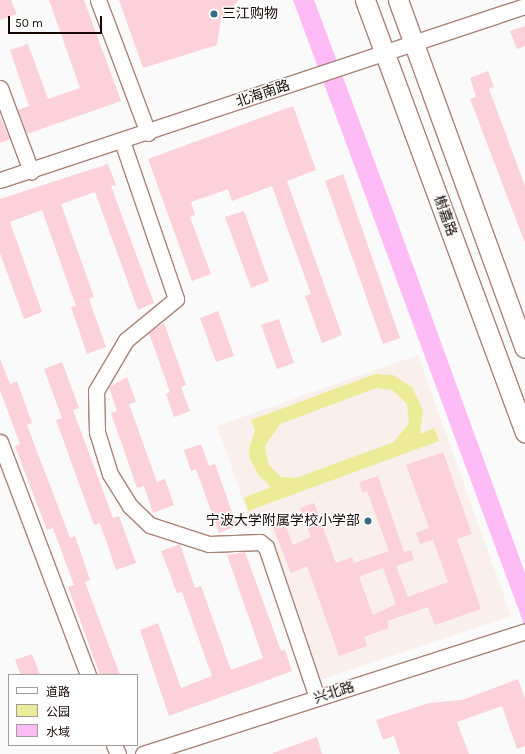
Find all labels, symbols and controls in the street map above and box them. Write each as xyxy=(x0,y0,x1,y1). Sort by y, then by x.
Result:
place label: 三江购物 xyxy=(222,6,278,22)
scale bar xyxy=(10,8,104,34)
marker: 三江购物 xyxy=(209,9,219,19)
text: 50 m xyxy=(15,16,43,30)
street label: 北海南路 xyxy=(234,77,292,111)
street label: 榭嘉路 xyxy=(430,193,460,239)
place label: 宁波大学附属学校小学部 xyxy=(206,513,360,529)
marker: 宁波大学附属学校小学部 xyxy=(363,516,373,526)
legend xyxy=(8,674,138,746)
street label: 兴北路 xyxy=(311,679,357,707)
text: 道路 xyxy=(46,685,70,699)
text: 公园 xyxy=(46,705,70,719)
text: 水域 xyxy=(46,725,70,739)

